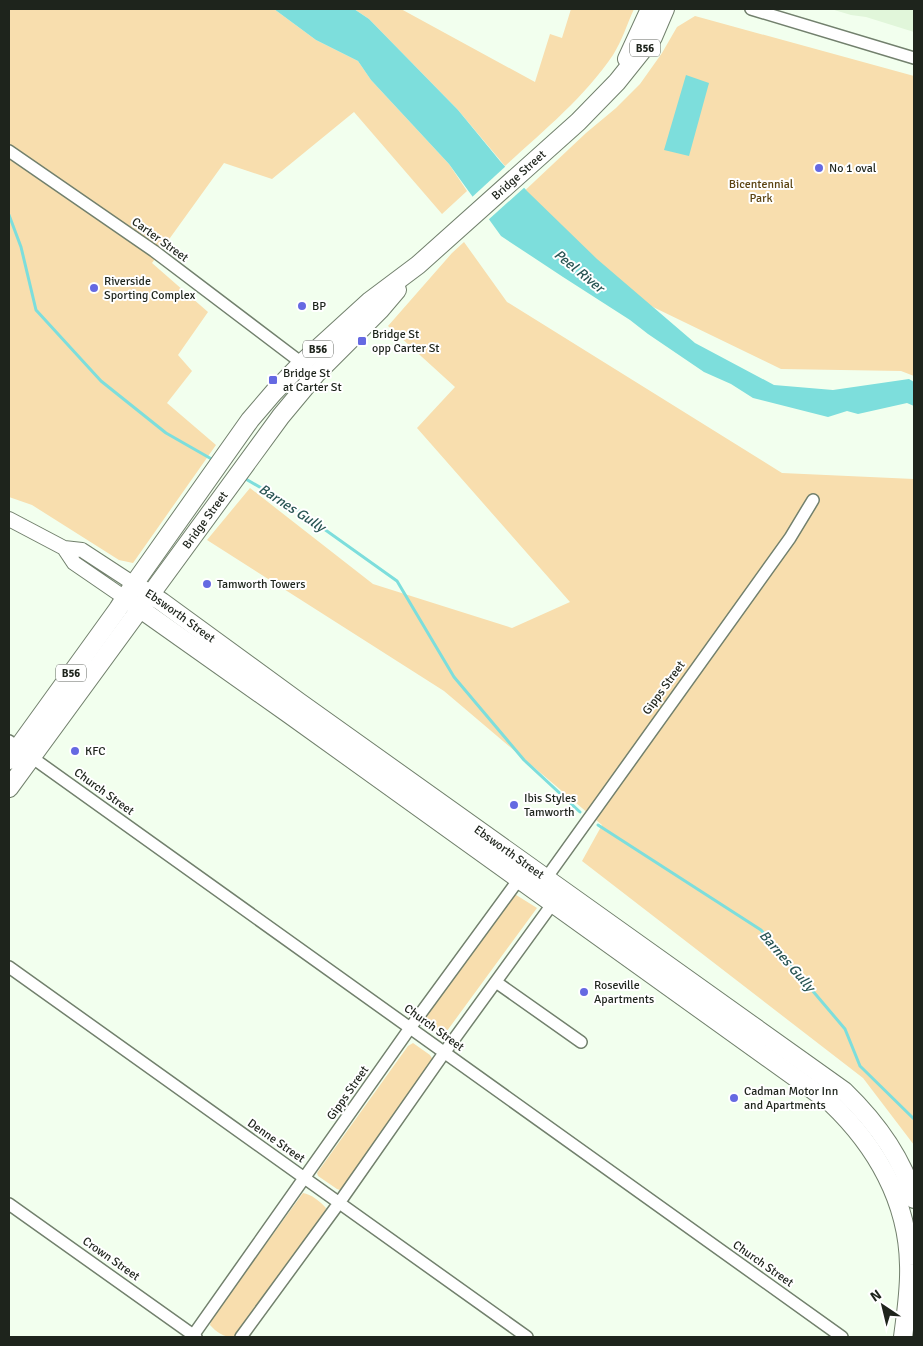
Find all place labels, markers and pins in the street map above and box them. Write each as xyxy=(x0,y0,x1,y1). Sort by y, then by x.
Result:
place label: No 1 oval xyxy=(829,161,877,176)
marker: No 1 oval xyxy=(813,162,825,174)
place label: Riverside Sporting Complex xyxy=(104,274,196,303)
marker: Riverside Sporting Complex xyxy=(88,282,100,294)
place label: BP xyxy=(312,299,326,314)
marker: BP xyxy=(296,300,308,312)
place label: Bridge St opp Carter St xyxy=(372,327,440,356)
marker: Bridge St opp Carter St xyxy=(356,335,368,347)
place label: Bridge St at Carter St xyxy=(283,366,342,395)
marker: Bridge St at Carter St xyxy=(267,374,279,386)
place label: Tamworth Towers xyxy=(217,577,306,592)
marker: Tamworth Towers xyxy=(201,578,213,590)
place label: KFC xyxy=(85,744,106,759)
marker: KFC xyxy=(69,745,81,757)
place label: Ibis Styles Tamworth xyxy=(524,791,576,820)
marker: Ibis Styles Tamworth xyxy=(508,799,520,811)
place label: Roseville Apartments xyxy=(594,978,654,1007)
marker: Roseville Apartments xyxy=(578,986,590,998)
place label: Cadman Motor Inn and Apartments xyxy=(744,1084,838,1113)
marker: Cadman Motor Inn and Apartments xyxy=(728,1092,740,1104)

